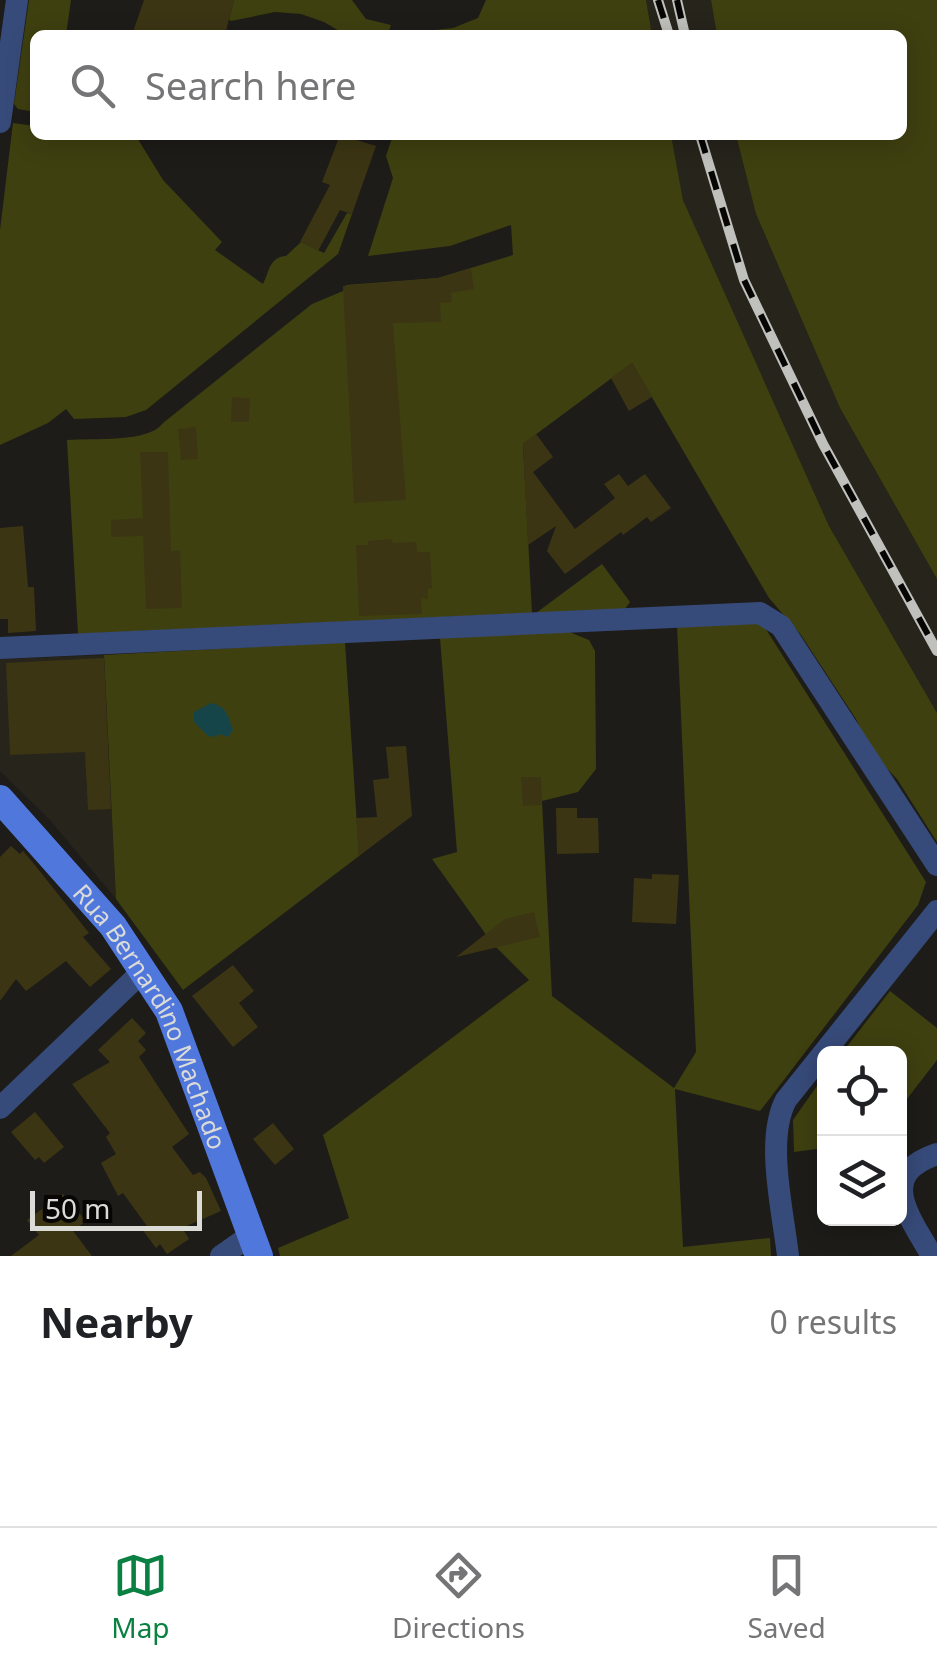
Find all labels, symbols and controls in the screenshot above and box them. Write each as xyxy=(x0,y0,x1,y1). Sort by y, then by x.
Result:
search box xyxy=(30,30,907,140)
icon: search xyxy=(65,58,120,113)
text: Search here xyxy=(145,59,356,111)
street label: Rua Bernardino Machado xyxy=(66,876,235,1154)
map controls xyxy=(817,1046,907,1226)
button: locate xyxy=(817,1046,907,1136)
button: layers xyxy=(817,1136,907,1226)
scale bar xyxy=(30,1186,202,1230)
text: 50 m xyxy=(45,1189,111,1227)
text: Nearby xyxy=(40,1293,193,1350)
text: 0 results xyxy=(770,1300,897,1343)
tab: Map xyxy=(111,1548,170,1646)
tab: Directions xyxy=(392,1548,525,1646)
tab: Saved xyxy=(747,1548,826,1646)

